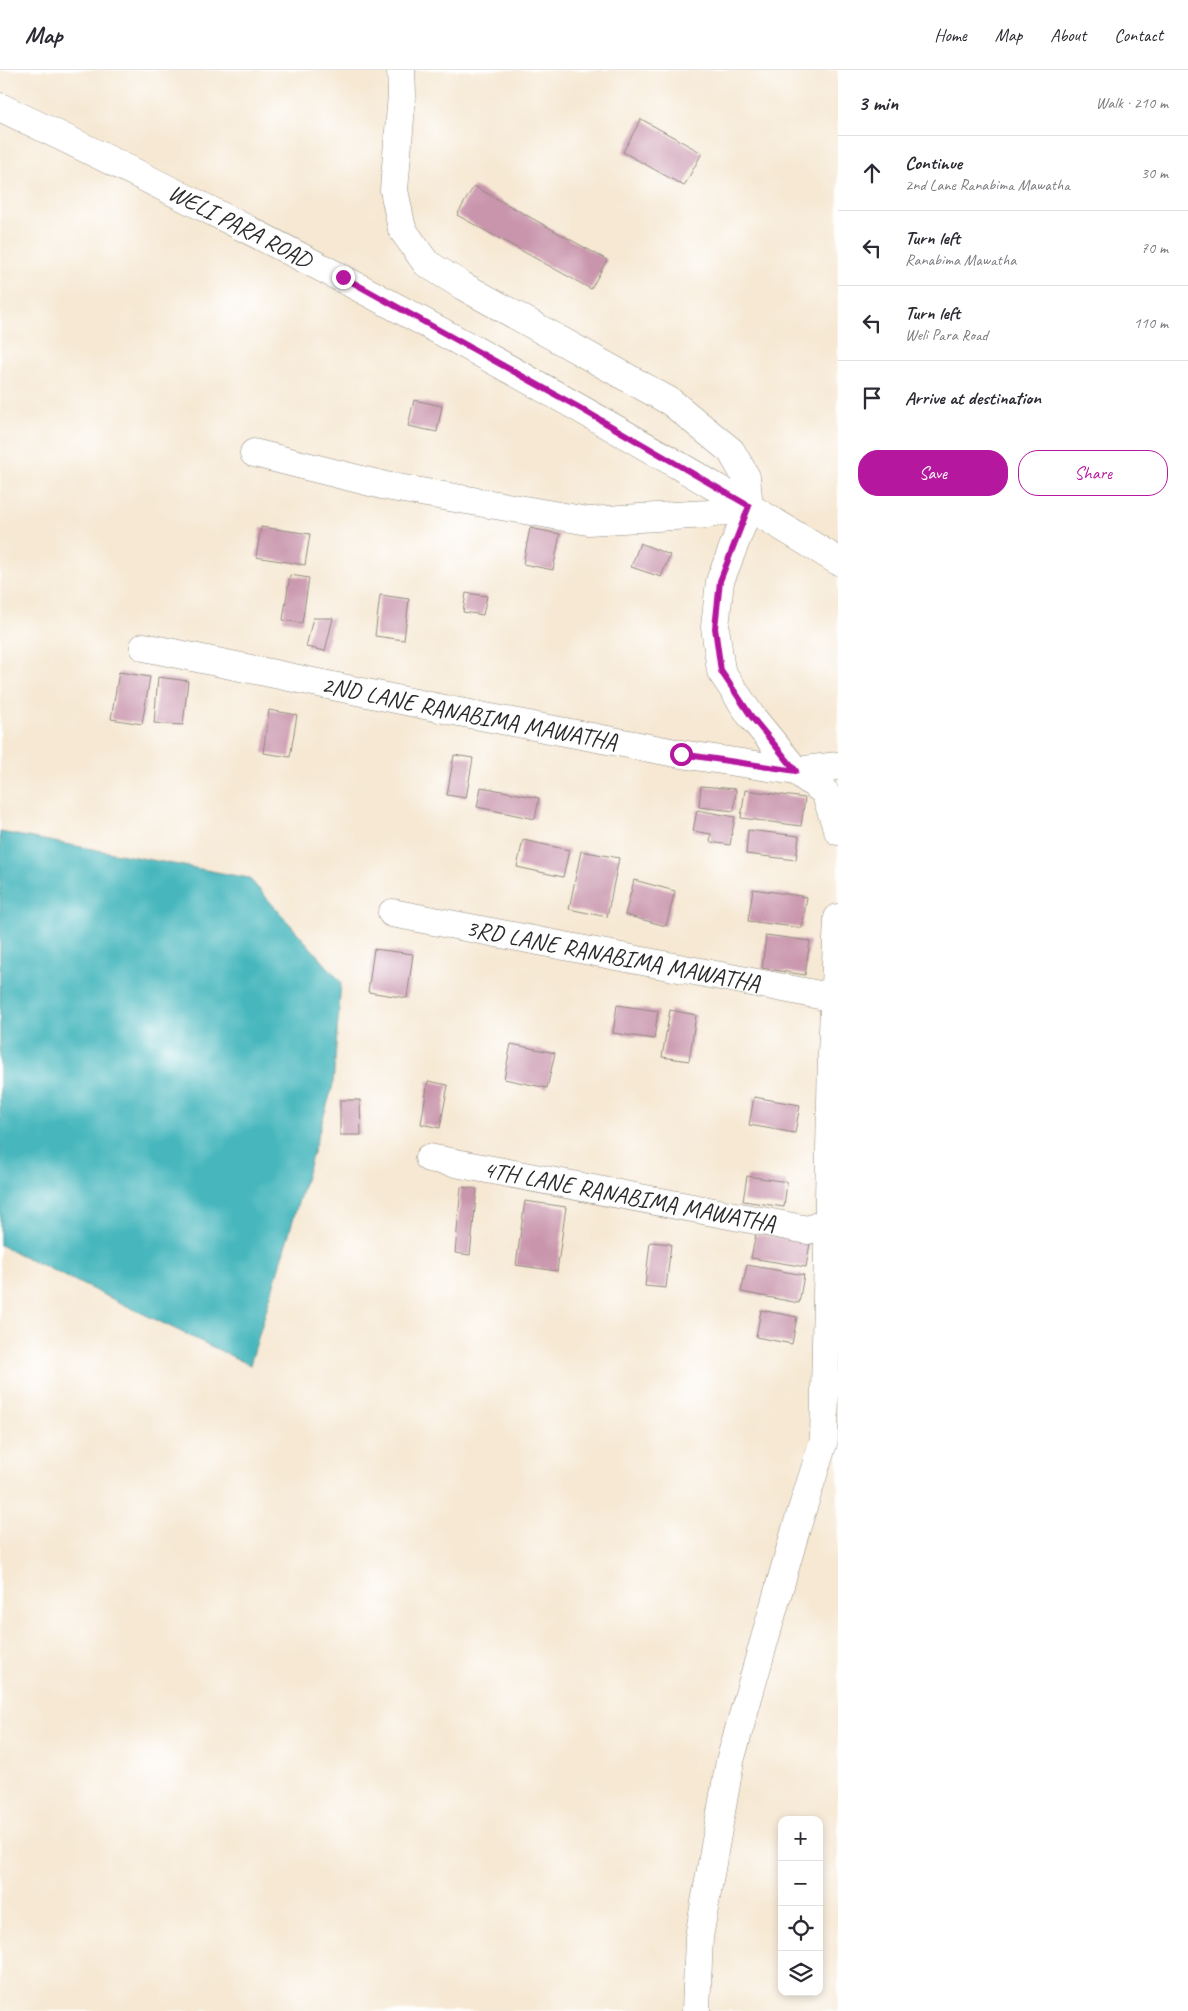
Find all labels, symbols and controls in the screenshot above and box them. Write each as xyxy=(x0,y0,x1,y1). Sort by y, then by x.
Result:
text: Map xyxy=(25,20,62,50)
text: Home xyxy=(934,24,967,46)
text: Map xyxy=(995,24,1022,46)
text: About xyxy=(1050,24,1086,46)
text: Contact xyxy=(1114,24,1163,46)
text: 3 min xyxy=(858,90,898,116)
text: Walk · 210 m xyxy=(1096,93,1168,113)
text: Continue xyxy=(905,151,962,175)
icon: ahead xyxy=(858,159,886,187)
text: 30 m xyxy=(1141,163,1168,183)
text: 2nd Lane Ranabima Mawatha xyxy=(905,175,1070,195)
street label: WELI PARA ROAD xyxy=(164,177,319,276)
text: Turn left xyxy=(905,226,960,250)
icon: left xyxy=(858,234,886,262)
text: 70 m xyxy=(1141,238,1168,258)
text: Ranabima Mawatha xyxy=(905,250,1016,270)
route end xyxy=(332,266,355,289)
text: Turn left xyxy=(905,301,960,325)
icon: left xyxy=(858,309,886,337)
text: 110 m xyxy=(1134,313,1168,333)
text: Weli Para Road xyxy=(905,325,988,345)
icon: arrive xyxy=(858,384,886,412)
text: Arrive at destination xyxy=(905,386,1041,410)
button: Save xyxy=(858,450,1008,496)
button: Share xyxy=(1018,450,1168,496)
street label: 2ND LANE RANABIMA MAWATHA xyxy=(319,669,620,757)
route start xyxy=(670,743,693,766)
street label: 3RD LANE RANABIMA MAWATHA xyxy=(463,913,763,998)
street label: 4TH LANE RANABIMA MAWATHA xyxy=(481,1154,779,1239)
map controls xyxy=(778,1816,823,1996)
button: + xyxy=(778,1816,823,1861)
button: − xyxy=(778,1861,823,1906)
button: locate xyxy=(778,1906,823,1951)
button: layers xyxy=(778,1951,823,1996)

